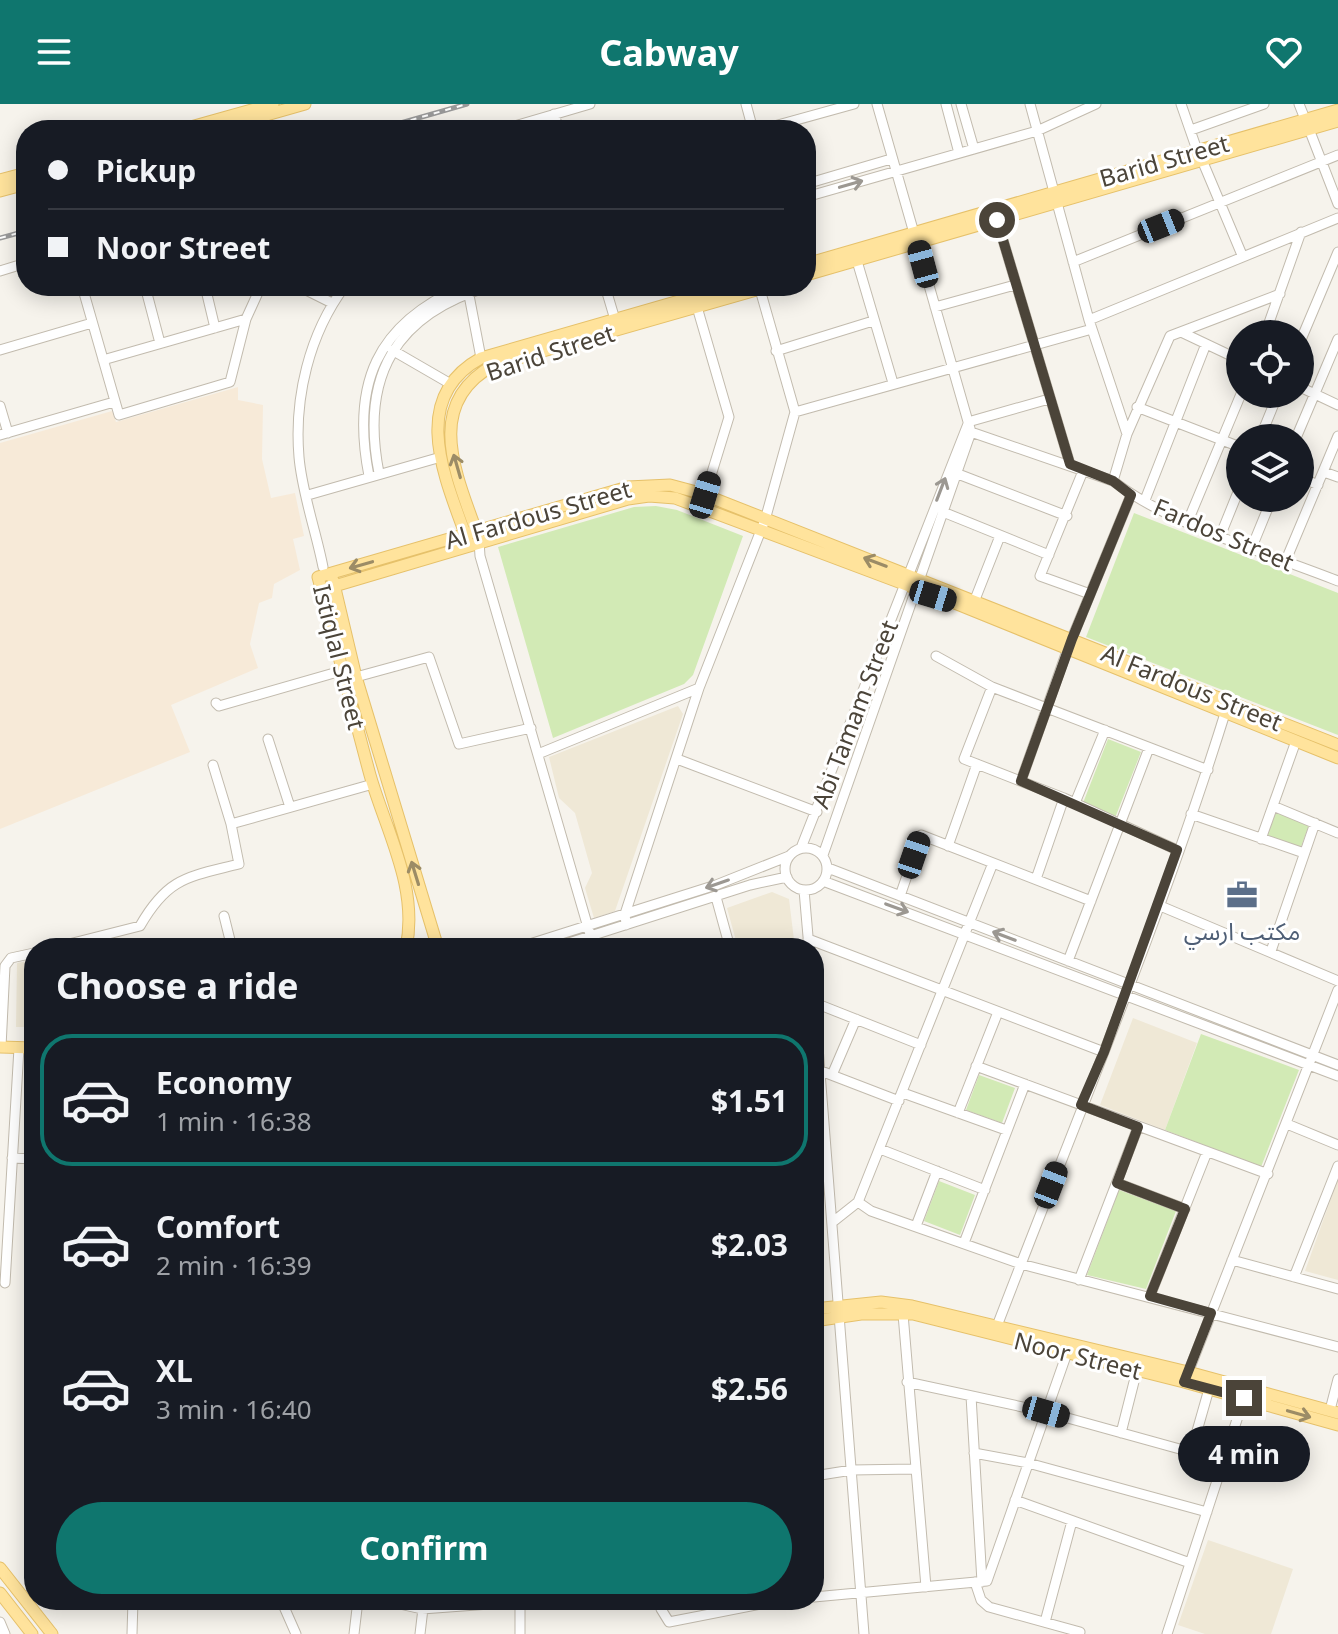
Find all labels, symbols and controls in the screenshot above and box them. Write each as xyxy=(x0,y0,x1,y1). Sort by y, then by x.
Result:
text: Cabway xyxy=(599,28,739,77)
icon: menu xyxy=(32,30,76,74)
icon: heart xyxy=(1262,30,1306,74)
street label: Barid Street xyxy=(1095,126,1233,194)
text: Pickup xyxy=(96,150,196,191)
one-way arrow xyxy=(837,176,863,191)
route start xyxy=(979,202,1015,238)
car xyxy=(1134,206,1188,246)
text: Noor Street xyxy=(96,227,270,268)
car xyxy=(905,238,941,290)
street label: Barid Street xyxy=(482,316,619,388)
map controls xyxy=(1226,320,1314,512)
button: locate xyxy=(1226,320,1314,408)
button: layers xyxy=(1226,424,1314,512)
one-way arrow xyxy=(449,454,464,480)
car xyxy=(687,469,723,521)
street label: Al Fardous Street xyxy=(441,472,635,556)
one-way arrow xyxy=(935,477,949,502)
street label: Fardos Street xyxy=(1149,490,1299,578)
one-way arrow xyxy=(863,554,888,568)
one-way arrow xyxy=(348,558,374,573)
car xyxy=(907,578,959,614)
street label: Istiqlal Street xyxy=(306,581,374,733)
street label: Abi Tamam Street xyxy=(803,615,905,813)
street label: Al Fardous Street xyxy=(1097,636,1287,738)
car xyxy=(895,828,933,882)
one-way arrow xyxy=(407,861,422,886)
one-way arrow xyxy=(705,878,730,893)
office icon: مكتب ارسي xyxy=(1225,878,1259,912)
one-way arrow xyxy=(884,902,909,916)
place label: مكتب ارسي xyxy=(1184,914,1300,950)
one-way arrow xyxy=(992,928,1017,942)
text: Choose a ride xyxy=(56,961,298,1010)
text: Economy xyxy=(156,1062,292,1103)
icon: car xyxy=(60,1064,132,1136)
text: $1.51 xyxy=(711,1080,788,1121)
text: 1 min · 16:38 xyxy=(156,1103,312,1139)
car xyxy=(1031,1158,1071,1212)
text: Comfort xyxy=(156,1206,280,1247)
icon: car xyxy=(60,1208,132,1280)
text: $2.03 xyxy=(711,1224,788,1265)
text: 2 min · 16:39 xyxy=(156,1247,312,1283)
street label: Noor Street xyxy=(1011,1323,1146,1387)
text: XL xyxy=(156,1350,193,1391)
icon: car xyxy=(60,1352,132,1424)
text: $2.56 xyxy=(711,1368,788,1409)
route end xyxy=(1226,1380,1262,1416)
text: 3 min · 16:40 xyxy=(156,1391,312,1427)
car xyxy=(1020,1394,1072,1430)
one-way arrow xyxy=(1285,1407,1311,1422)
callout: 4 min xyxy=(1178,1426,1310,1482)
text: 4 min xyxy=(1208,1436,1280,1472)
button: Confirm xyxy=(56,1502,792,1594)

